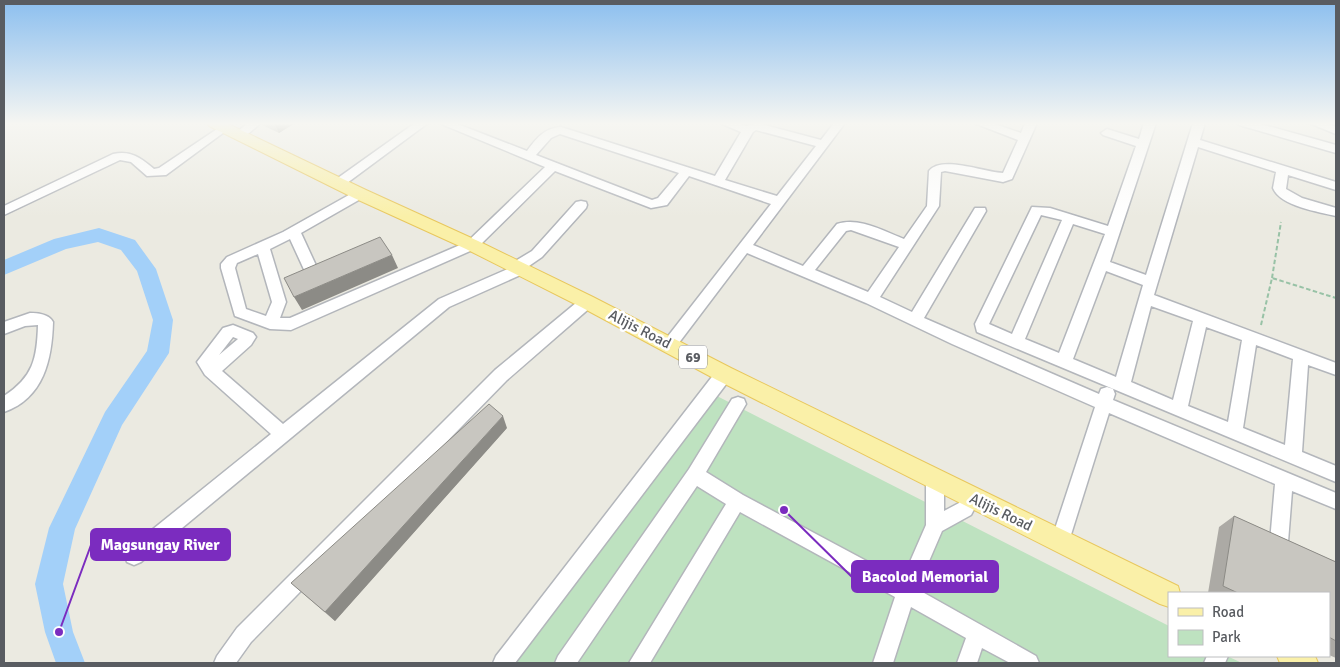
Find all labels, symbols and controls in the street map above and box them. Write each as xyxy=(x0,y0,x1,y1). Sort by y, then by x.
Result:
street label: Alijis Road xyxy=(606,306,674,352)
road number: 69 xyxy=(679,346,707,368)
street label: Alijis Road xyxy=(967,489,1035,535)
callout: Magsungay River xyxy=(91,529,230,560)
text: Magsungay River xyxy=(100,535,220,555)
callout: Bacolod Memorial xyxy=(852,561,998,592)
text: Bacolod Memorial xyxy=(862,567,988,587)
legend xyxy=(1168,592,1330,657)
text: Road xyxy=(1212,603,1244,621)
text: Park xyxy=(1212,628,1241,646)

